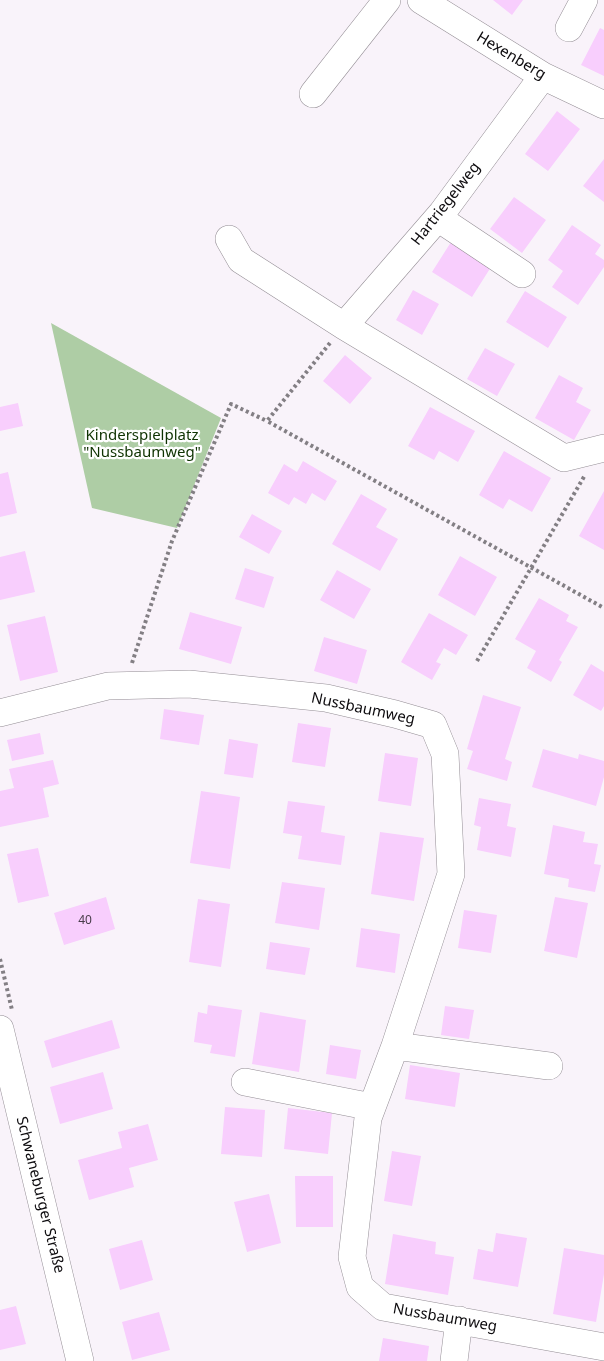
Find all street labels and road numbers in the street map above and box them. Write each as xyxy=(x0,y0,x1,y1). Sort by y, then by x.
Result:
street label: Hexenberg xyxy=(473,28,549,84)
street label: Hartriegelweg xyxy=(408,159,484,249)
street label: Nussbaumweg xyxy=(310,689,416,729)
street label: Schwaneburger Straße xyxy=(12,1115,68,1275)
street label: Nussbaumweg xyxy=(392,1300,498,1336)

